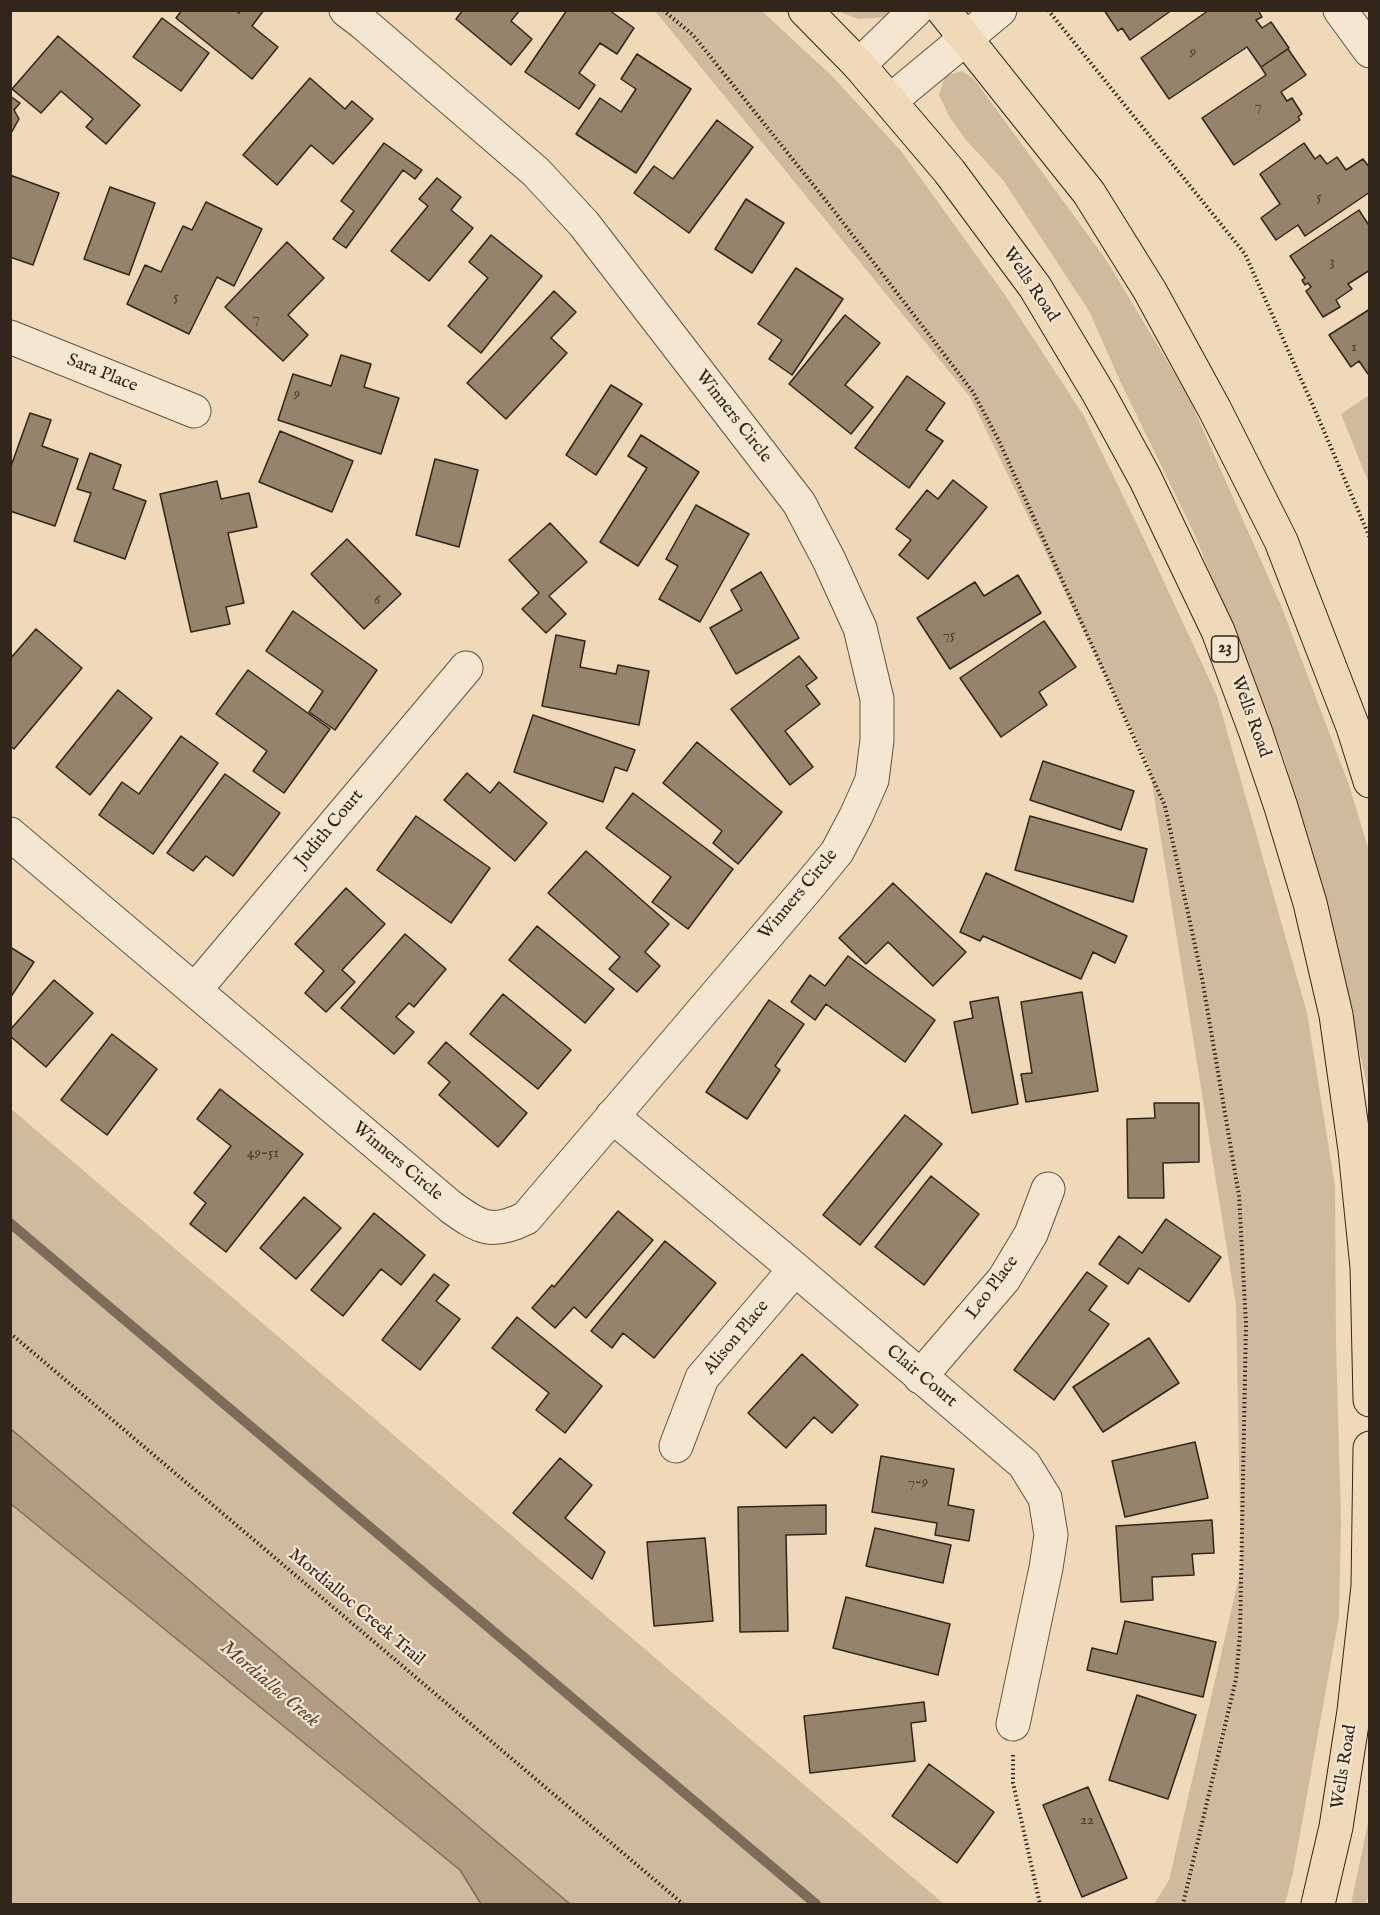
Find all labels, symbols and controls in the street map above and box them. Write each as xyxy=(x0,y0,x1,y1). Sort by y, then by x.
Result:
house number: 9 xyxy=(1190,44,1196,62)
house number: 7 xyxy=(1254,98,1262,116)
house number: 5 xyxy=(1316,189,1322,207)
street label: Wells Road xyxy=(997,244,1063,326)
house number: 3 xyxy=(1329,254,1335,272)
house number: 5 xyxy=(173,289,179,307)
house number: 7 xyxy=(252,310,260,328)
house number: 1 xyxy=(1351,339,1357,357)
street label: Sara Place xyxy=(63,350,141,398)
street label: Winners Circle xyxy=(690,366,776,468)
house number: 9 xyxy=(294,386,300,404)
house number: 6 xyxy=(374,592,380,610)
house number: 75 xyxy=(943,627,955,645)
road number: 23 xyxy=(1212,636,1238,662)
street label: Wells Road xyxy=(1225,673,1275,761)
street label: Judith Court xyxy=(291,786,369,872)
street label: Winners Circle xyxy=(755,845,843,945)
street label: Winners Circle xyxy=(347,1118,447,1206)
house number: 49-51 xyxy=(247,1145,279,1163)
street label: Leo Place xyxy=(962,1252,1024,1324)
street label: Alison Place xyxy=(700,1296,774,1380)
street label: Clair Court xyxy=(881,1341,961,1413)
house number: 7-9 xyxy=(908,1474,928,1492)
street label: Mordialloc Creek Trail xyxy=(283,1545,429,1671)
water label: Mordialloc Creek xyxy=(214,1636,324,1734)
street label: Wells Road xyxy=(1328,1723,1362,1811)
house number: 22 xyxy=(1080,1812,1094,1830)

